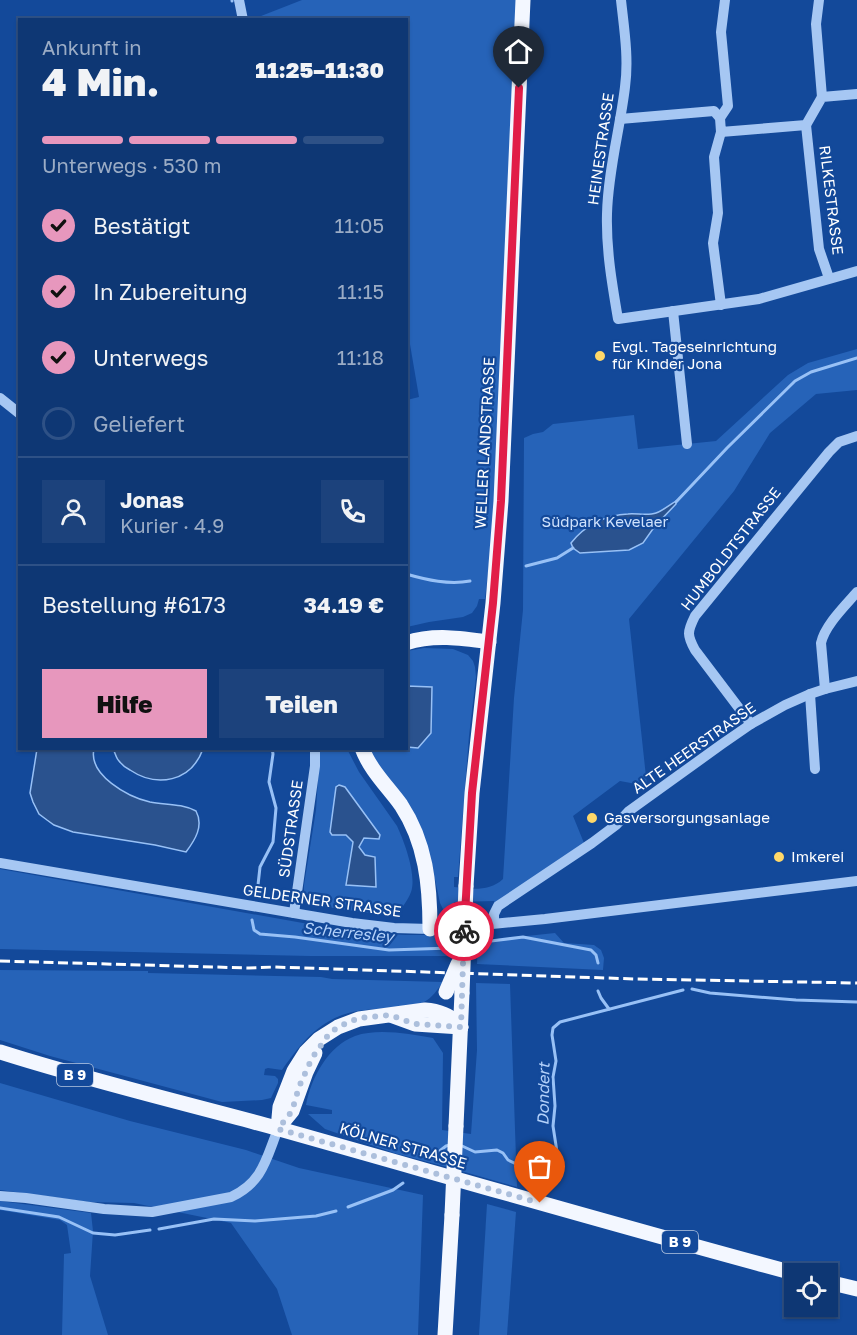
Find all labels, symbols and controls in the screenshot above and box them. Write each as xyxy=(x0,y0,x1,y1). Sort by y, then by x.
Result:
pin xyxy=(493,26,544,88)
text: Ankunft in xyxy=(42,35,142,59)
icon: home xyxy=(502,35,535,68)
text: 11:25–11:30 xyxy=(255,56,384,83)
text: 4 Min. xyxy=(42,58,159,105)
street label: HEINESTRASSE xyxy=(583,92,617,206)
street label: RILKESTRASSE xyxy=(816,144,848,256)
text: Unterwegs · 530 m xyxy=(42,153,221,177)
icon: check xyxy=(42,209,75,242)
text: Bestätigt xyxy=(93,212,190,239)
text: 11:05 xyxy=(335,213,384,237)
icon: check xyxy=(42,275,75,308)
text: In Zubereitung xyxy=(93,278,248,305)
text: 11:15 xyxy=(337,279,384,303)
place label: Evgl. Tageseinrichtung für Kinder Jona xyxy=(612,337,777,372)
icon: check xyxy=(42,341,75,374)
text: Unterwegs xyxy=(93,344,209,371)
text: 11:18 xyxy=(337,345,384,369)
marker: Evgl. Tageseinrichtung für Kinder Jona xyxy=(593,349,607,363)
street label: WELLER LANDSTRASSE xyxy=(471,357,497,529)
text: Geliefert xyxy=(93,410,185,437)
button: person xyxy=(42,480,105,543)
button: phone xyxy=(321,480,384,543)
street label: HUMBOLDTSTRASSE xyxy=(677,483,784,614)
text: Jonas xyxy=(120,486,184,513)
park label: Südpark Kevelaer xyxy=(542,512,669,530)
text: Kurier · 4.9 xyxy=(120,513,224,537)
text: Bestellung #6173 xyxy=(42,591,226,618)
text: 34.19 € xyxy=(303,591,384,618)
button: Hilfe xyxy=(42,669,207,738)
button: Teilen xyxy=(219,669,384,738)
street label: ALTE HEERSTRASSE xyxy=(628,698,759,797)
street label: SÜDSTRASSE xyxy=(274,779,306,879)
place label: Gasversorgungsanlage xyxy=(604,808,770,826)
marker: Gasversorgungsanlage xyxy=(585,811,599,825)
place label: Imkerei xyxy=(791,847,844,865)
marker: Imkerei xyxy=(772,850,786,864)
street label: GELDERNER STRASSE xyxy=(242,880,403,920)
courier xyxy=(434,901,494,961)
icon: bike xyxy=(448,915,481,948)
water label: Scherresley xyxy=(302,917,396,947)
water label: Dondert xyxy=(532,1061,554,1126)
road number: B 9 xyxy=(57,1064,93,1086)
street label: KÖLNER STRASSE xyxy=(338,1118,469,1172)
pin xyxy=(514,1141,565,1203)
icon: bag xyxy=(523,1150,556,1183)
road number: B 9 xyxy=(662,1231,698,1253)
map controls xyxy=(784,1263,838,1317)
button: locate xyxy=(784,1263,838,1317)

